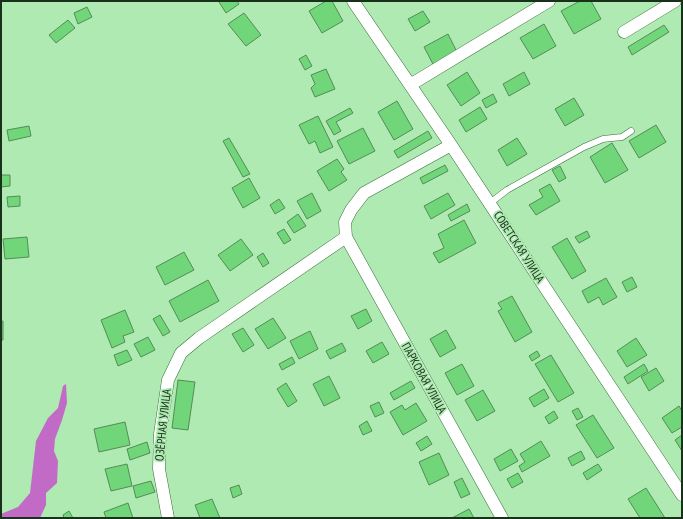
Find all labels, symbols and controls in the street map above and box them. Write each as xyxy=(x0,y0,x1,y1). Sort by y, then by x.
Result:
street label: СОВЕТСКАЯ УЛИЦА xyxy=(491,208,548,286)
street label: ПАРКОВАЯ УЛИЦА xyxy=(399,340,450,416)
street label: ОЗЁРНАЯ УЛИЦА xyxy=(151,388,174,462)

